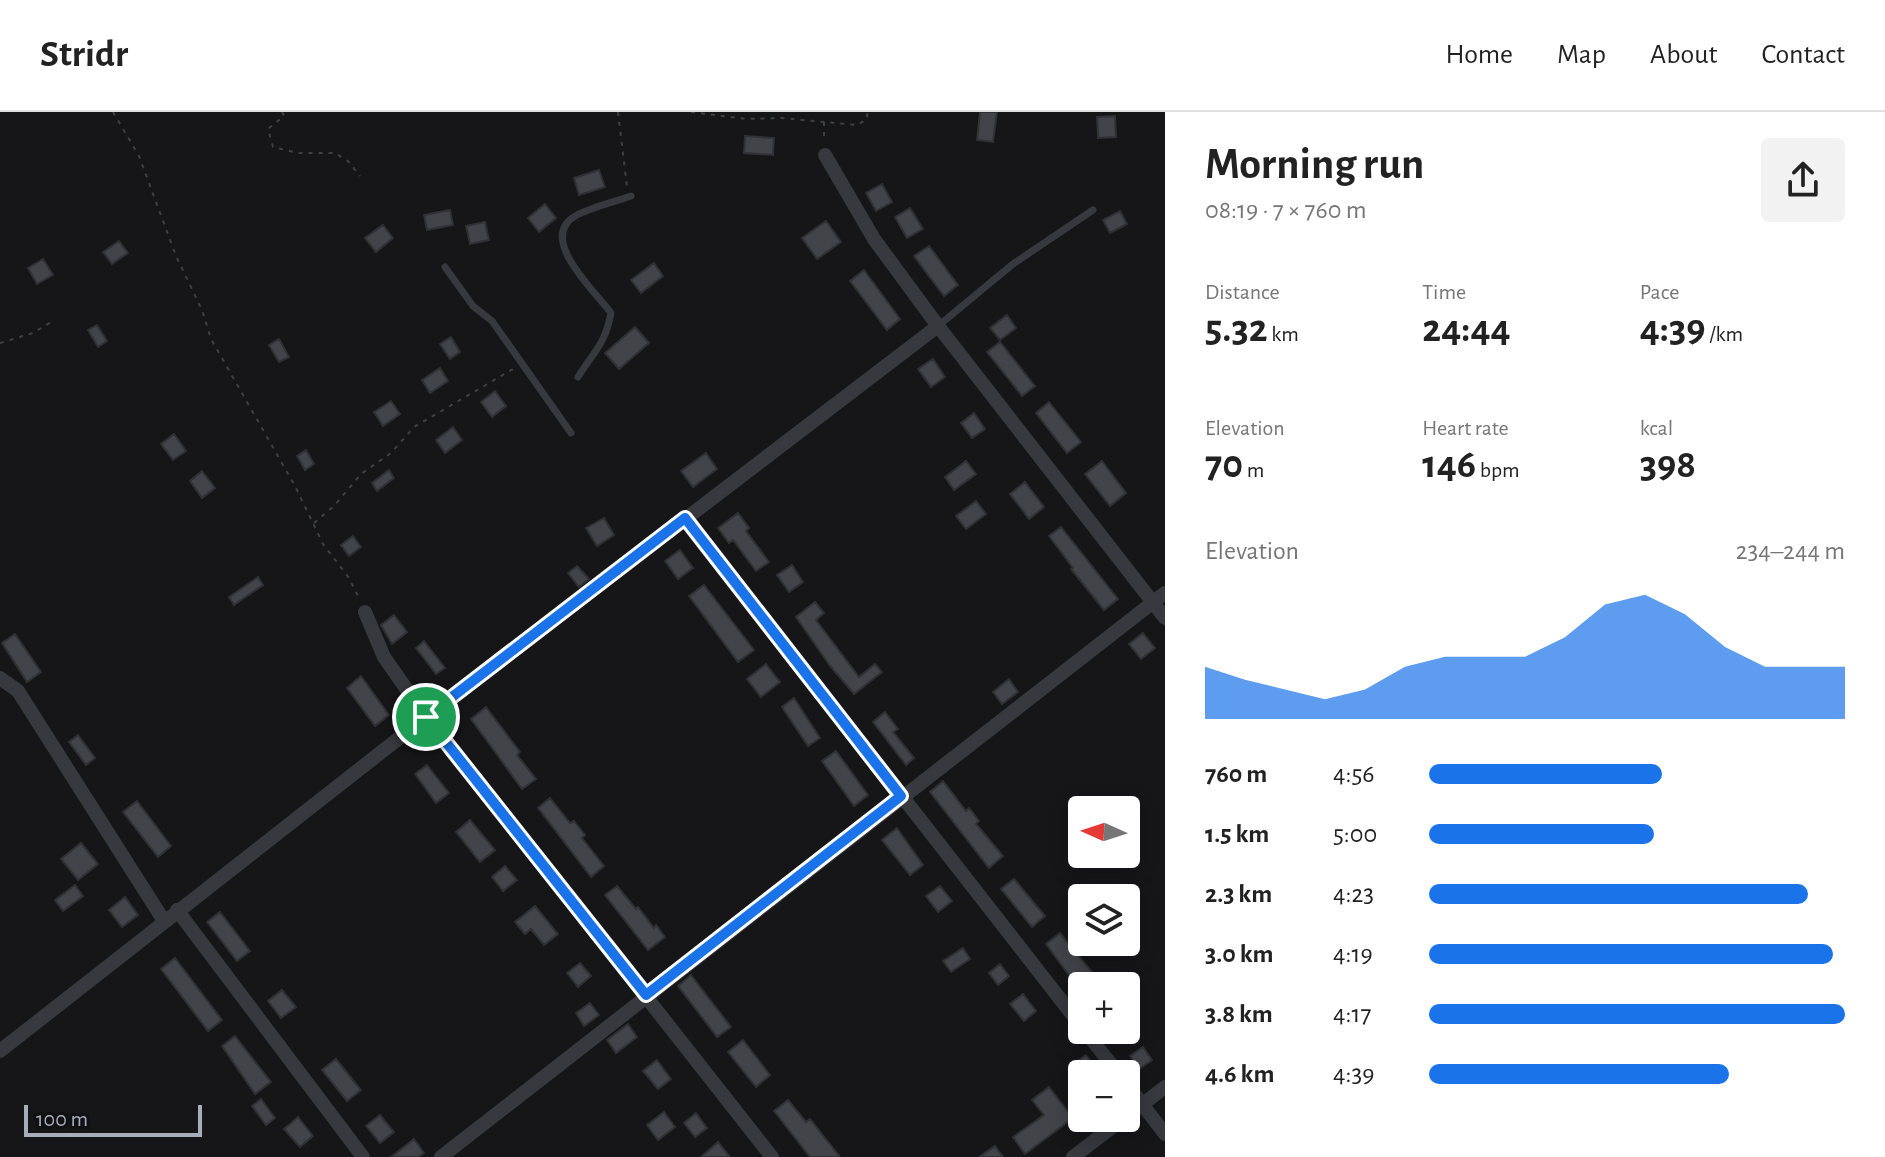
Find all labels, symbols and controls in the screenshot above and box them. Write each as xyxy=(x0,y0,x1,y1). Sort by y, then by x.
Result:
text: Stridr xyxy=(40,36,128,74)
text: Home xyxy=(1446,41,1513,69)
text: Map xyxy=(1557,41,1606,69)
text: About xyxy=(1650,41,1718,69)
text: Contact xyxy=(1762,41,1845,69)
button: share xyxy=(1761,138,1845,222)
text: Morning run xyxy=(1205,143,1424,187)
text: 08:19 · 7 × 760 m xyxy=(1205,197,1367,223)
text: Distance xyxy=(1205,281,1280,303)
text: Time xyxy=(1422,281,1466,303)
text: Pace xyxy=(1640,281,1679,303)
text: 5.32 xyxy=(1205,309,1268,349)
text: 24:44 xyxy=(1422,309,1511,349)
text: 4:39 xyxy=(1640,309,1706,349)
text: km xyxy=(1268,323,1299,345)
text: /km xyxy=(1706,323,1743,345)
text: Elevation xyxy=(1205,417,1285,439)
text: Heart rate xyxy=(1422,417,1509,439)
text: kcal xyxy=(1640,417,1673,439)
text: 70 xyxy=(1205,445,1243,485)
text: 146 xyxy=(1422,445,1476,485)
text: 398 xyxy=(1640,445,1696,485)
text: m xyxy=(1243,459,1264,481)
text: bpm xyxy=(1476,459,1520,481)
text: Elevation xyxy=(1205,538,1299,564)
text: 234–244 m xyxy=(1736,538,1845,564)
pin xyxy=(392,683,460,751)
icon: arrive xyxy=(404,695,448,739)
text: 760 m xyxy=(1205,761,1267,787)
text: 4:56 xyxy=(1333,761,1375,787)
north arrow xyxy=(1068,796,1140,868)
map controls xyxy=(1068,796,1140,1132)
text: 1.5 km xyxy=(1205,821,1269,847)
text: 5:00 xyxy=(1333,821,1377,847)
text: 2.3 km xyxy=(1205,881,1272,907)
text: 4:23 xyxy=(1333,881,1374,907)
button: layers xyxy=(1068,884,1140,956)
text: 3.0 km xyxy=(1205,941,1273,967)
text: 4:19 xyxy=(1333,941,1373,967)
button: + xyxy=(1068,972,1140,1044)
text: 3.8 km xyxy=(1205,1001,1273,1027)
text: 4:17 xyxy=(1333,1001,1371,1027)
button: − xyxy=(1068,1060,1140,1132)
text: 4.6 km xyxy=(1205,1061,1274,1087)
text: 4:39 xyxy=(1333,1061,1374,1087)
scale bar xyxy=(24,1101,202,1137)
text: 100 m xyxy=(36,1108,88,1130)

